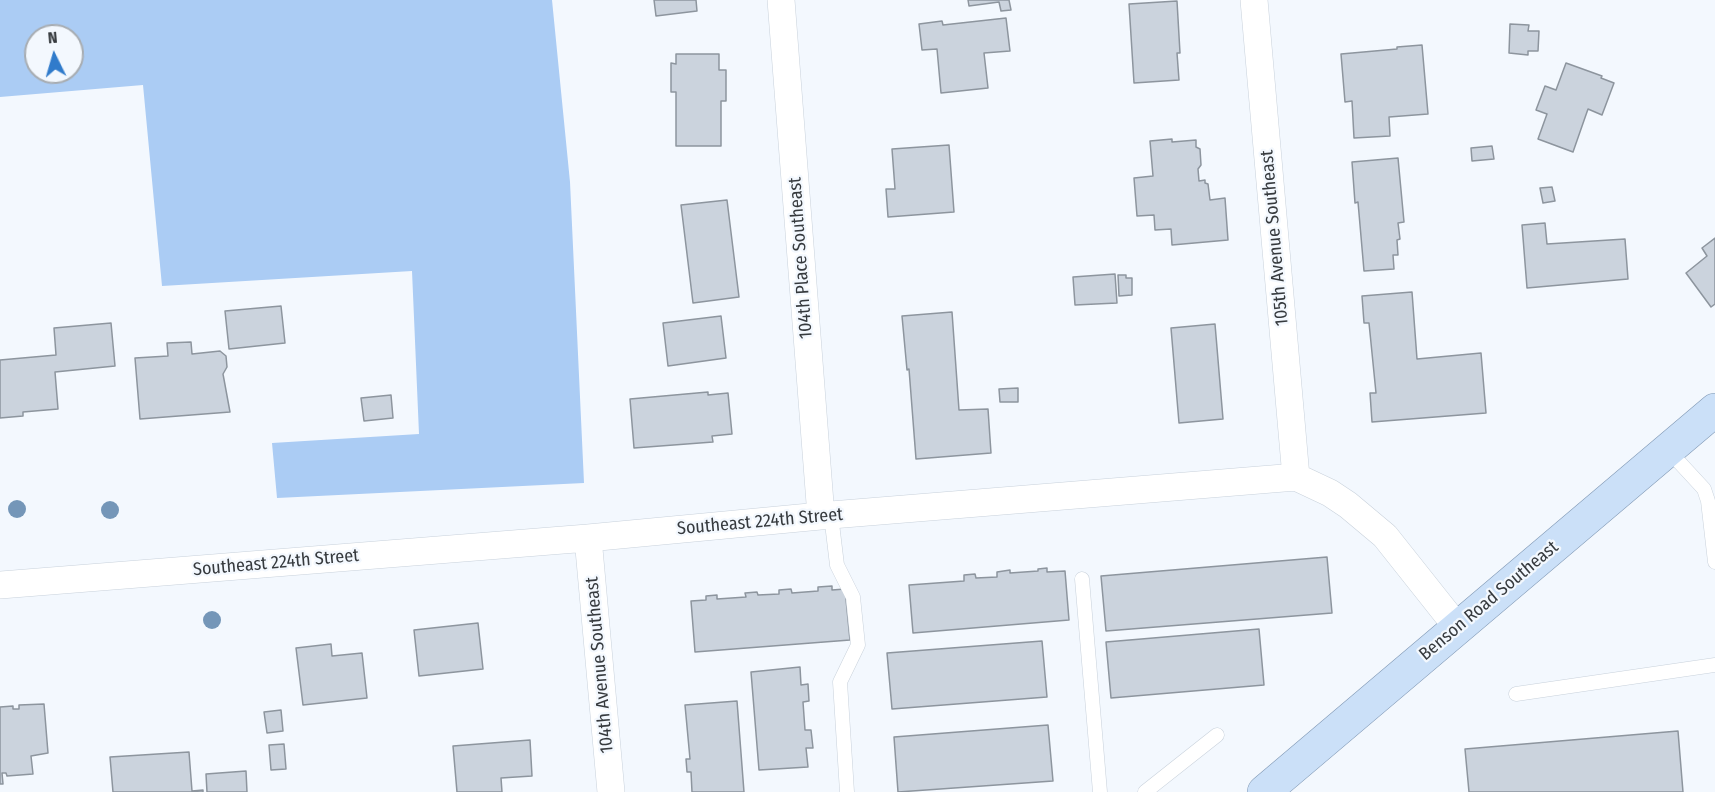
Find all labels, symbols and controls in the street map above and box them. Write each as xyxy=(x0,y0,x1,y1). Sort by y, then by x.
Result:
north arrow xyxy=(24,24,84,84)
text: N xyxy=(47,28,58,47)
street label: 105th Avenue Southeast xyxy=(1257,149,1293,327)
street label: 104th Place Southeast xyxy=(785,176,817,340)
street label: Southeast 224th Street xyxy=(676,504,844,540)
street label: Benson Road Southeast xyxy=(1415,537,1563,665)
street label: Southeast 224th Street xyxy=(192,545,360,581)
street label: 104th Avenue Southeast xyxy=(582,576,618,754)

